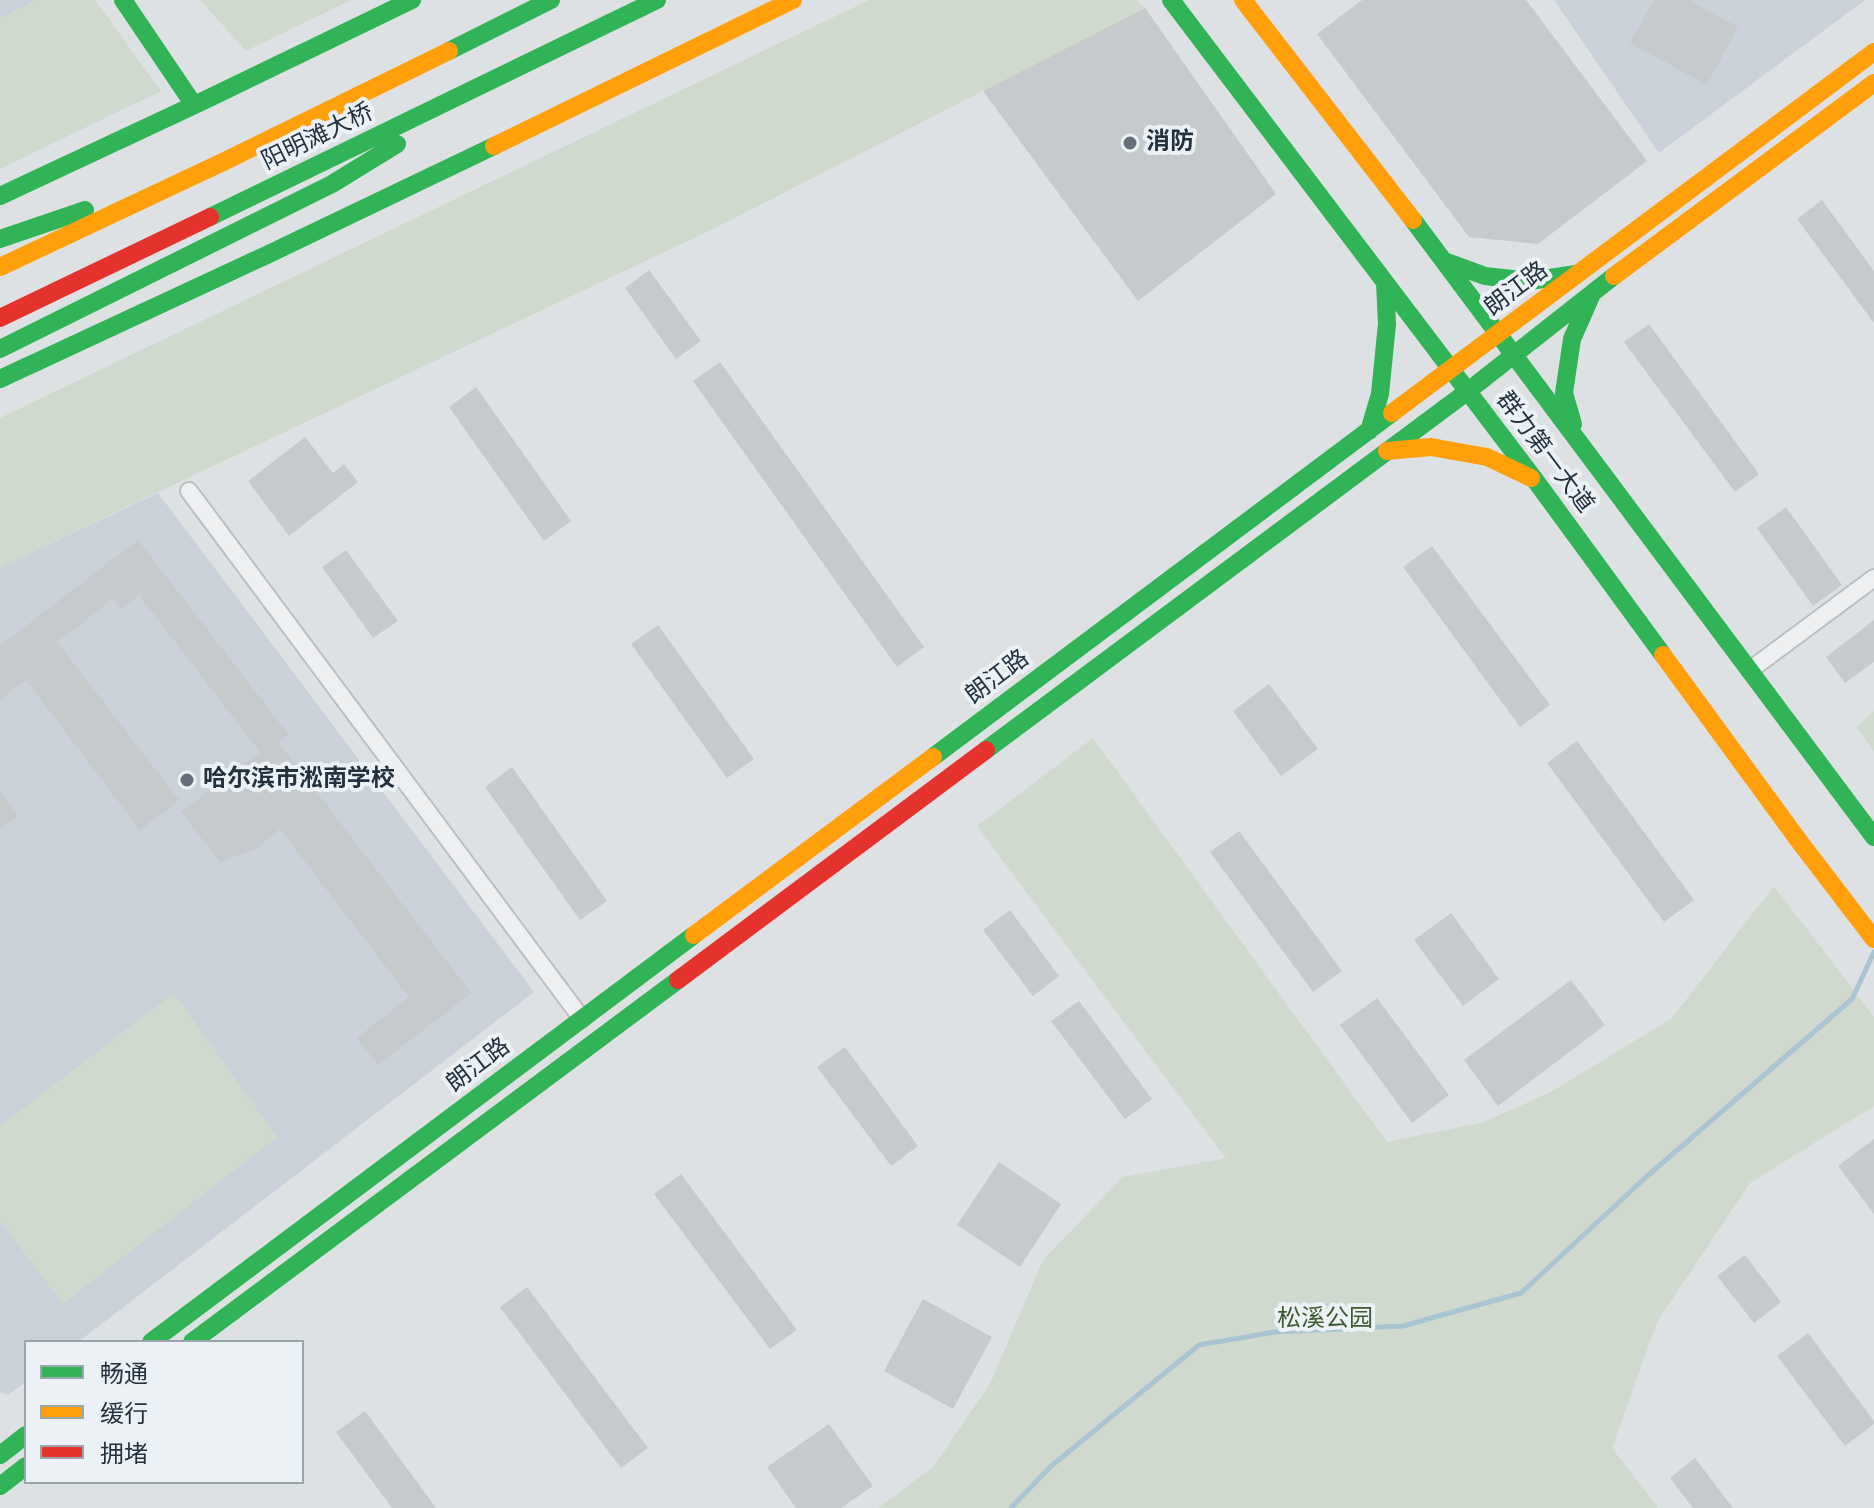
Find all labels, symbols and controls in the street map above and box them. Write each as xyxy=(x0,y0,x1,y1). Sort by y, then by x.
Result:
street label: 阳明滩大桥 xyxy=(258,99,378,177)
place label: 消防 xyxy=(1146,129,1194,157)
marker: 消防 xyxy=(1121,134,1139,152)
street label: 朗江路 xyxy=(1480,257,1554,323)
street label: 群力第一大道 xyxy=(1489,387,1599,519)
street label: 朗江路 xyxy=(961,645,1035,711)
place label: 哈尔滨市淞南学校 xyxy=(203,766,395,794)
marker: 哈尔滨市淞南学校 xyxy=(178,771,196,789)
street label: 朗江路 xyxy=(442,1033,516,1099)
park label: 松溪公园 xyxy=(1277,1306,1373,1334)
legend xyxy=(24,1340,304,1484)
text: 畅通 xyxy=(100,1358,148,1390)
text: 缓行 xyxy=(100,1398,148,1430)
text: 拥堵 xyxy=(100,1438,148,1470)

